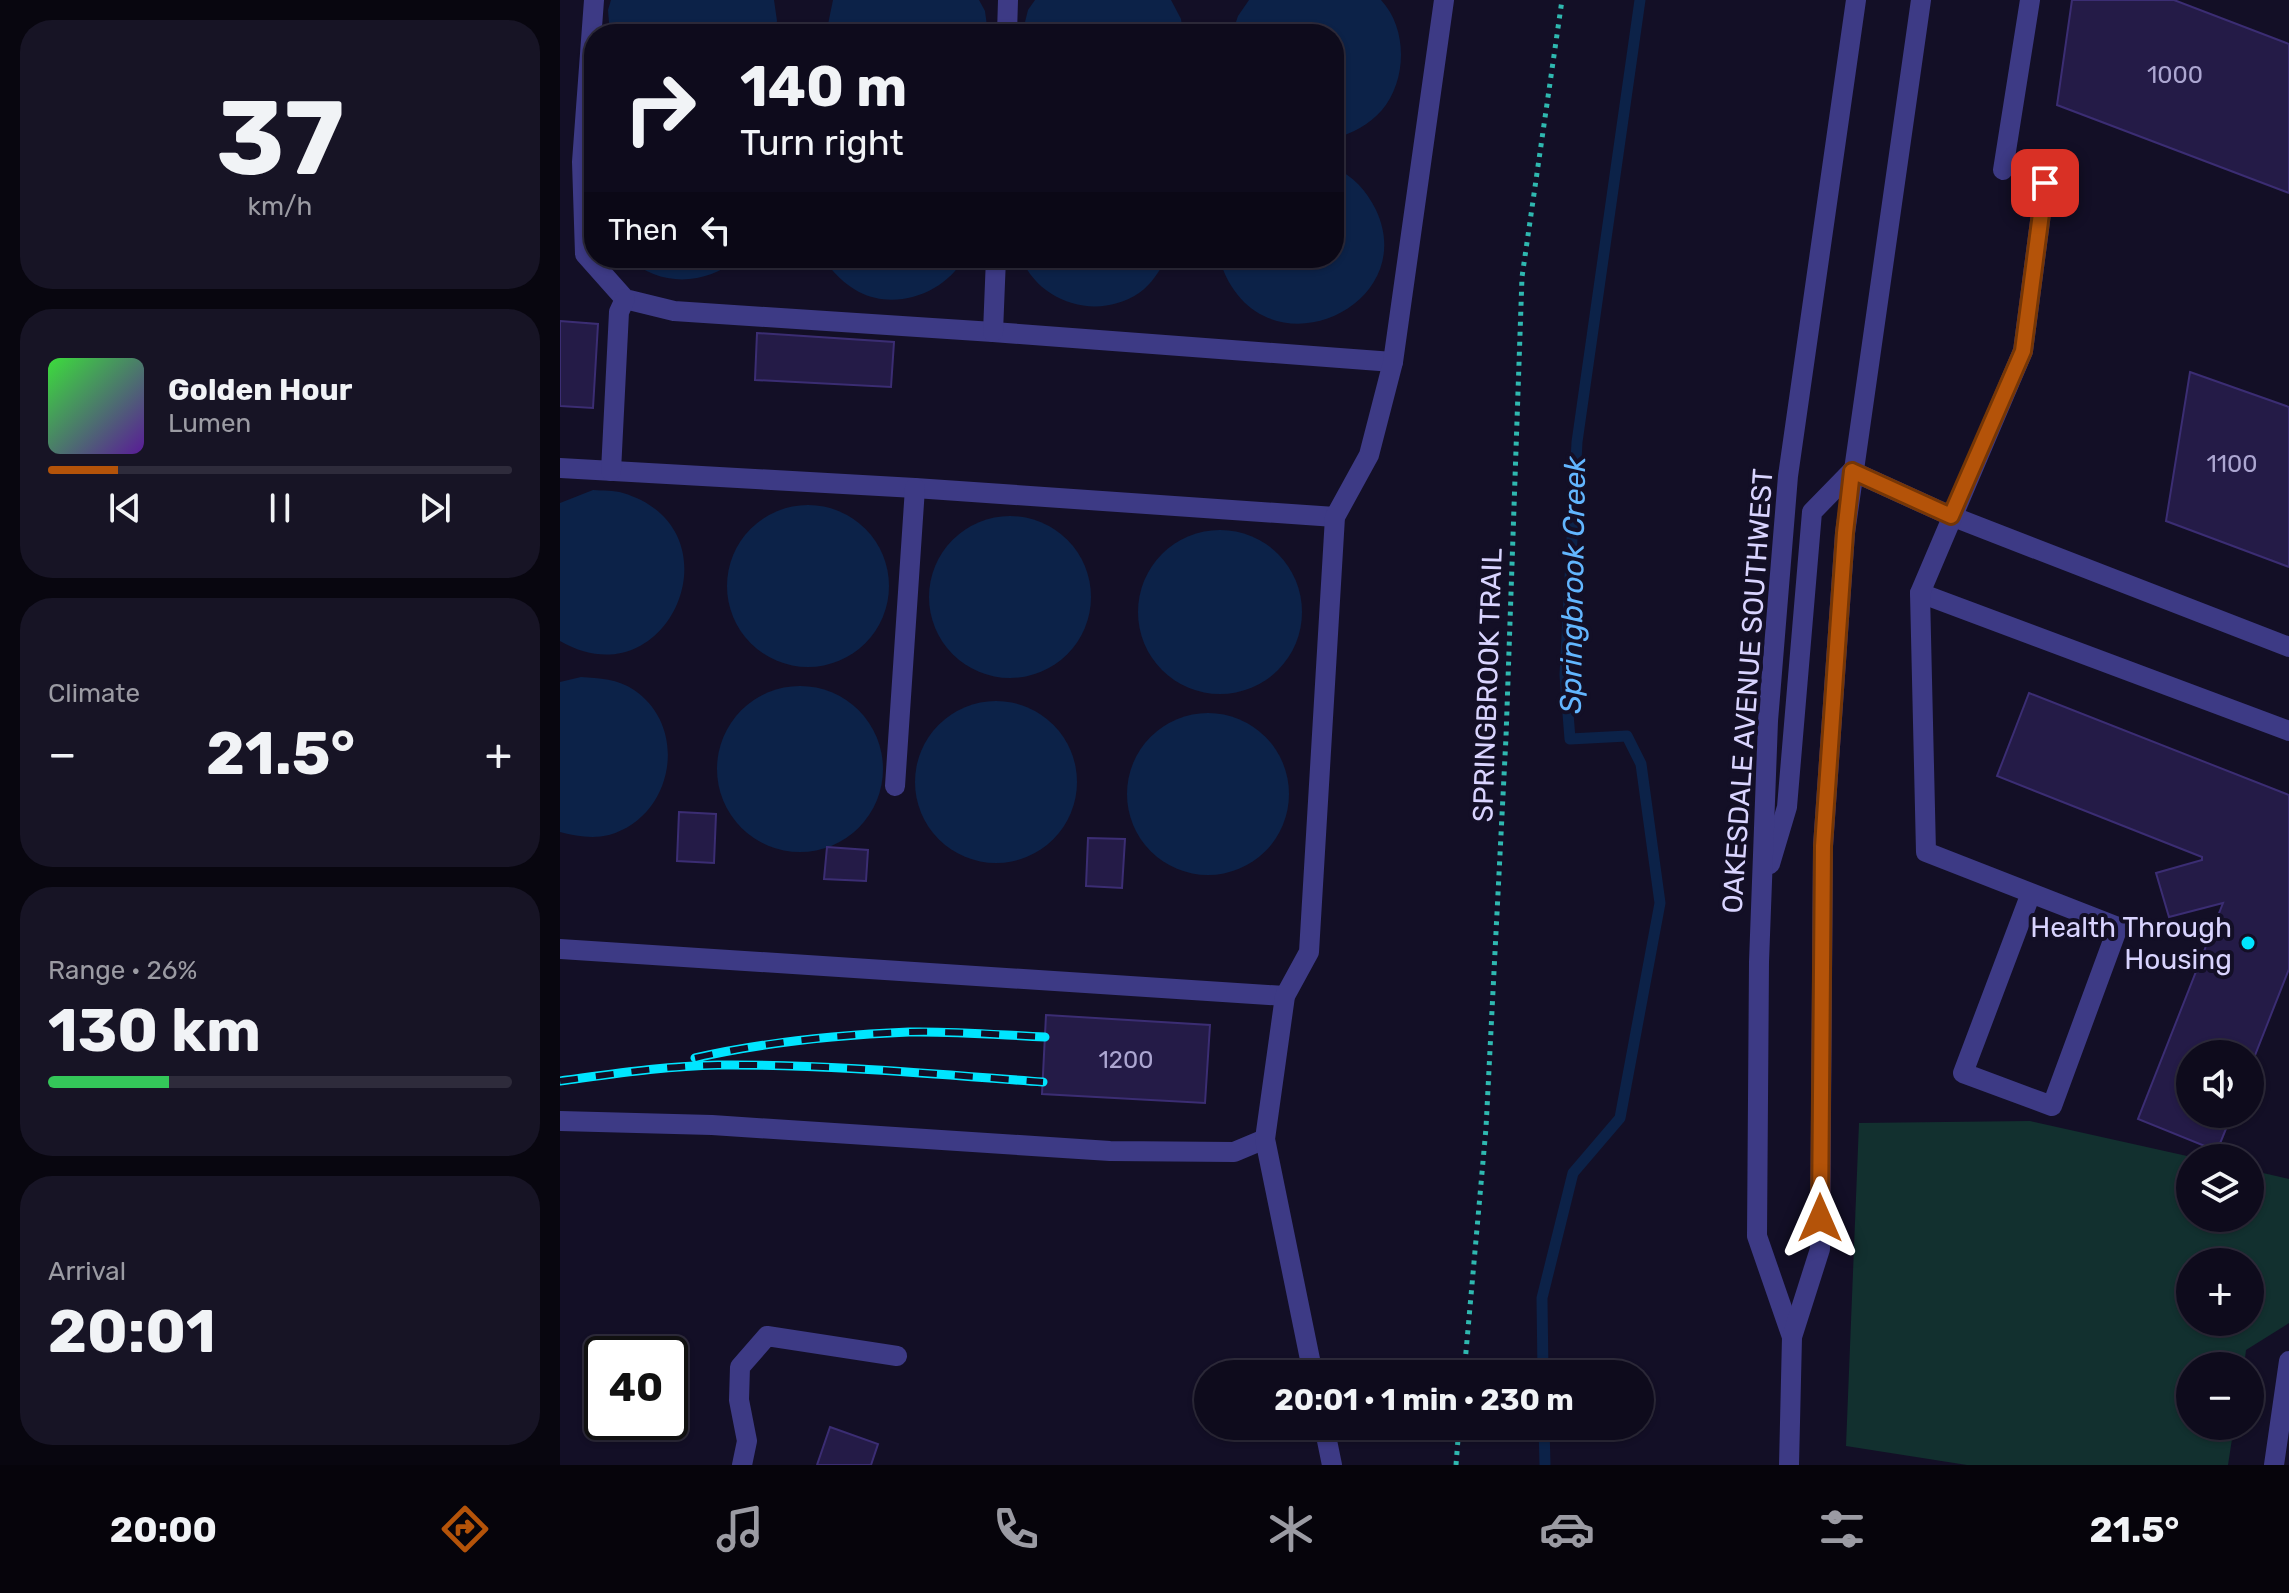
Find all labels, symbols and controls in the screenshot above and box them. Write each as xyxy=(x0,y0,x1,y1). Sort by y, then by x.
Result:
text: 140 m xyxy=(740,54,907,120)
icon: right xyxy=(608,56,712,160)
house number: 1000 xyxy=(2147,61,2203,89)
text: 37 xyxy=(216,77,344,200)
text: Turn right xyxy=(740,121,904,164)
pin xyxy=(2011,149,2079,217)
icon: arrive xyxy=(2023,161,2067,205)
text: km/h xyxy=(248,191,312,222)
icon: left xyxy=(694,208,738,252)
text: Then xyxy=(608,212,678,248)
text: Golden Hour xyxy=(168,372,352,408)
text: Lumen xyxy=(168,408,251,439)
house number: 1100 xyxy=(2206,450,2258,478)
water label: Springbrook Creek xyxy=(1553,455,1593,714)
street label: OAKESDALE AVENUE SOUTHWEST xyxy=(1715,468,1780,915)
icon: previous xyxy=(103,486,147,530)
icon: pause xyxy=(258,486,302,530)
icon: next xyxy=(413,486,457,530)
street label: SPRINGBROOK TRAIL xyxy=(1466,547,1509,823)
text: Climate xyxy=(48,678,140,709)
text: 21.5° xyxy=(206,718,355,789)
text: − xyxy=(48,728,77,780)
text: + xyxy=(485,728,512,780)
place label: Health Through Housing xyxy=(2030,911,2232,976)
marker: Health Through Housing xyxy=(2239,934,2257,952)
text: Range · 26% xyxy=(48,955,197,986)
text: 130 km xyxy=(48,995,261,1066)
map controls xyxy=(2176,1040,2264,1440)
button: sound xyxy=(2176,1040,2264,1128)
house number: 1200 xyxy=(1099,1046,1153,1074)
button: layers xyxy=(2176,1144,2264,1232)
position arrow xyxy=(1778,1176,1862,1260)
button: + xyxy=(2176,1248,2264,1336)
text: Arrival xyxy=(48,1256,126,1287)
text: 20:01 xyxy=(48,1296,216,1367)
speed limit sign: 40 xyxy=(584,1336,688,1440)
button: − xyxy=(2176,1352,2264,1440)
text: 20:01 · 1 min · 230 m xyxy=(1274,1382,1574,1418)
icon: directions xyxy=(437,1501,493,1557)
icon: music xyxy=(712,1501,768,1557)
icon: phone xyxy=(988,1501,1044,1557)
icon: climate xyxy=(1263,1501,1319,1557)
icon: car xyxy=(1539,1501,1595,1557)
icon: filters xyxy=(1814,1501,1870,1557)
text: 20:00 xyxy=(110,1508,217,1551)
text: 21.5° xyxy=(2090,1508,2179,1551)

